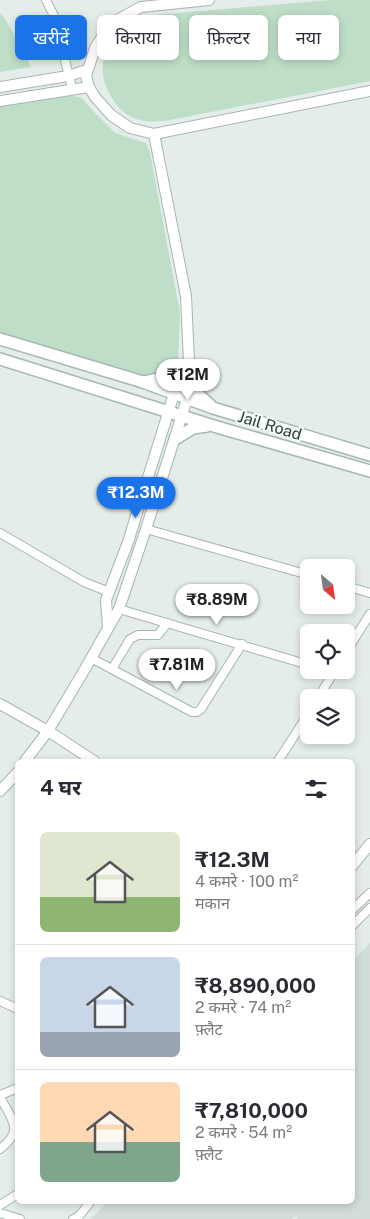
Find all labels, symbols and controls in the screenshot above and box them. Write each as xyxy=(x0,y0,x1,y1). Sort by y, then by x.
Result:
chip: खरीदें xyxy=(15,15,87,60)
chip: किराया xyxy=(97,15,179,60)
chip: फ़िल्टर xyxy=(189,15,268,60)
chip: नया xyxy=(278,15,339,60)
pin: ₹12M xyxy=(158,358,218,401)
text: ₹12M xyxy=(167,365,209,384)
street label: Jail Road xyxy=(236,407,304,444)
pin: ₹12.3M xyxy=(95,476,177,519)
text: ₹12.3M xyxy=(108,483,164,502)
north arrow xyxy=(300,559,355,614)
map controls xyxy=(300,559,355,744)
pin: ₹8.89M xyxy=(176,584,258,626)
text: ₹8.89M xyxy=(186,590,248,609)
button: locate xyxy=(300,624,355,679)
pin: ₹7.81M xyxy=(136,648,218,691)
text: ₹7.81M xyxy=(149,655,205,674)
button: layers xyxy=(300,689,355,744)
text: 4 घर xyxy=(40,775,81,800)
icon: filters xyxy=(302,775,330,803)
text: ₹12.3M xyxy=(195,847,270,872)
icon: home xyxy=(80,852,140,912)
text: 4 कमरे · 100 m² xyxy=(195,872,298,891)
text: मकान xyxy=(195,894,230,913)
text: ₹8,890,000 xyxy=(195,973,316,998)
icon: home xyxy=(80,977,140,1037)
text: 2 कमरे · 74 m² xyxy=(195,998,291,1017)
text: फ़्लैट xyxy=(195,1020,223,1039)
text: ₹7,810,000 xyxy=(195,1098,308,1123)
icon: home xyxy=(80,1102,140,1162)
text: 2 कमरे · 54 m² xyxy=(195,1123,292,1142)
text: फ़्लैट xyxy=(195,1145,223,1164)

